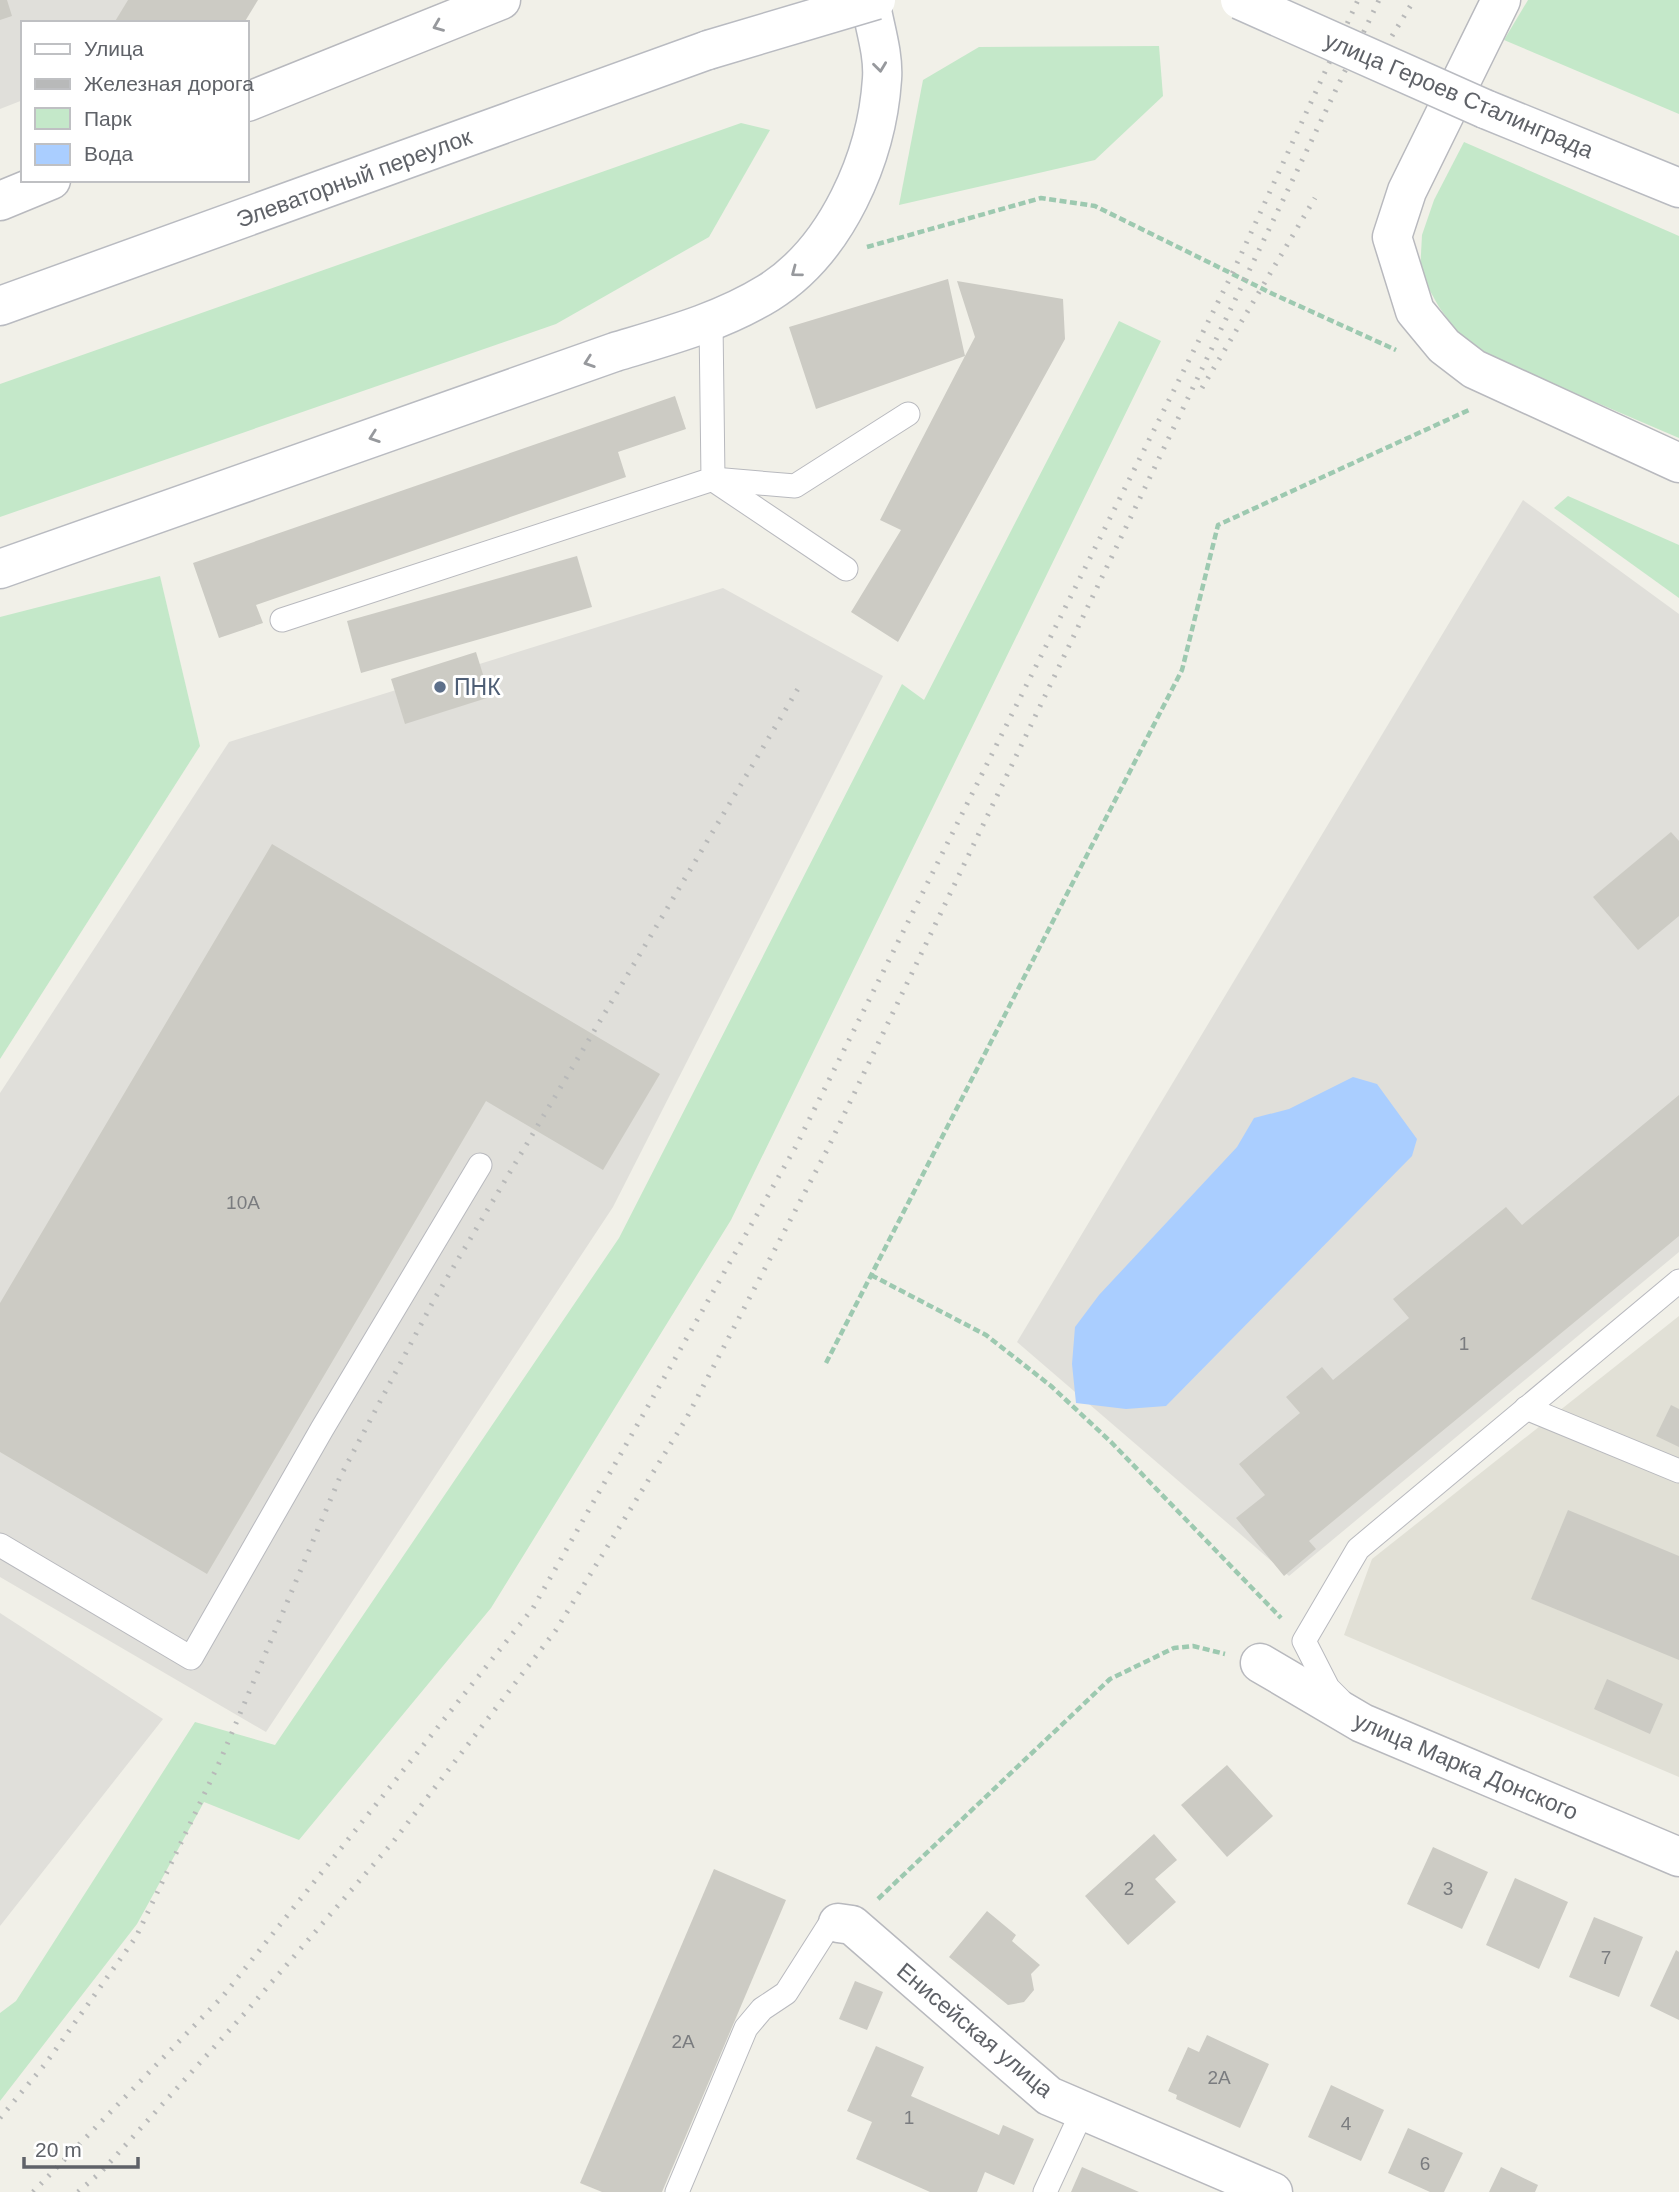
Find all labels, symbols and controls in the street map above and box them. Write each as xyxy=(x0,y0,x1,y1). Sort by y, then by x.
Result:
one-way arrow xyxy=(432,18,445,32)
legend xyxy=(21,21,248,182)
street label: улица Героев Сталинграда xyxy=(1321,27,1597,164)
text: Улица xyxy=(84,37,144,60)
one-way arrow xyxy=(873,61,888,73)
text: Железная дорога xyxy=(84,72,254,95)
text: Парк xyxy=(84,107,132,130)
street label: Элеваторный переулок xyxy=(233,123,476,233)
text: Вода xyxy=(84,142,133,165)
one-way arrow xyxy=(791,263,804,276)
one-way arrow xyxy=(583,354,596,368)
one-way arrow xyxy=(369,429,381,443)
place label: ПНК xyxy=(454,674,501,700)
marker: ПНК xyxy=(432,679,448,695)
house number: 10А xyxy=(226,1192,260,1213)
house number: 1 xyxy=(1459,1333,1469,1354)
street label: улица Марка Донского xyxy=(1350,1707,1582,1825)
house number: 2 xyxy=(1124,1878,1134,1899)
house number: 3 xyxy=(1443,1878,1453,1899)
house number: 7 xyxy=(1601,1947,1611,1968)
street label: Енисейская улица xyxy=(892,1957,1058,2103)
house number: 2А xyxy=(671,2031,695,2052)
house number: 2А xyxy=(1207,2067,1231,2088)
house number: 1 xyxy=(904,2107,914,2128)
house number: 4 xyxy=(1341,2113,1352,2134)
scale bar xyxy=(24,2126,138,2170)
text: 20 m xyxy=(35,2138,82,2161)
house number: 6 xyxy=(1420,2153,1430,2174)

